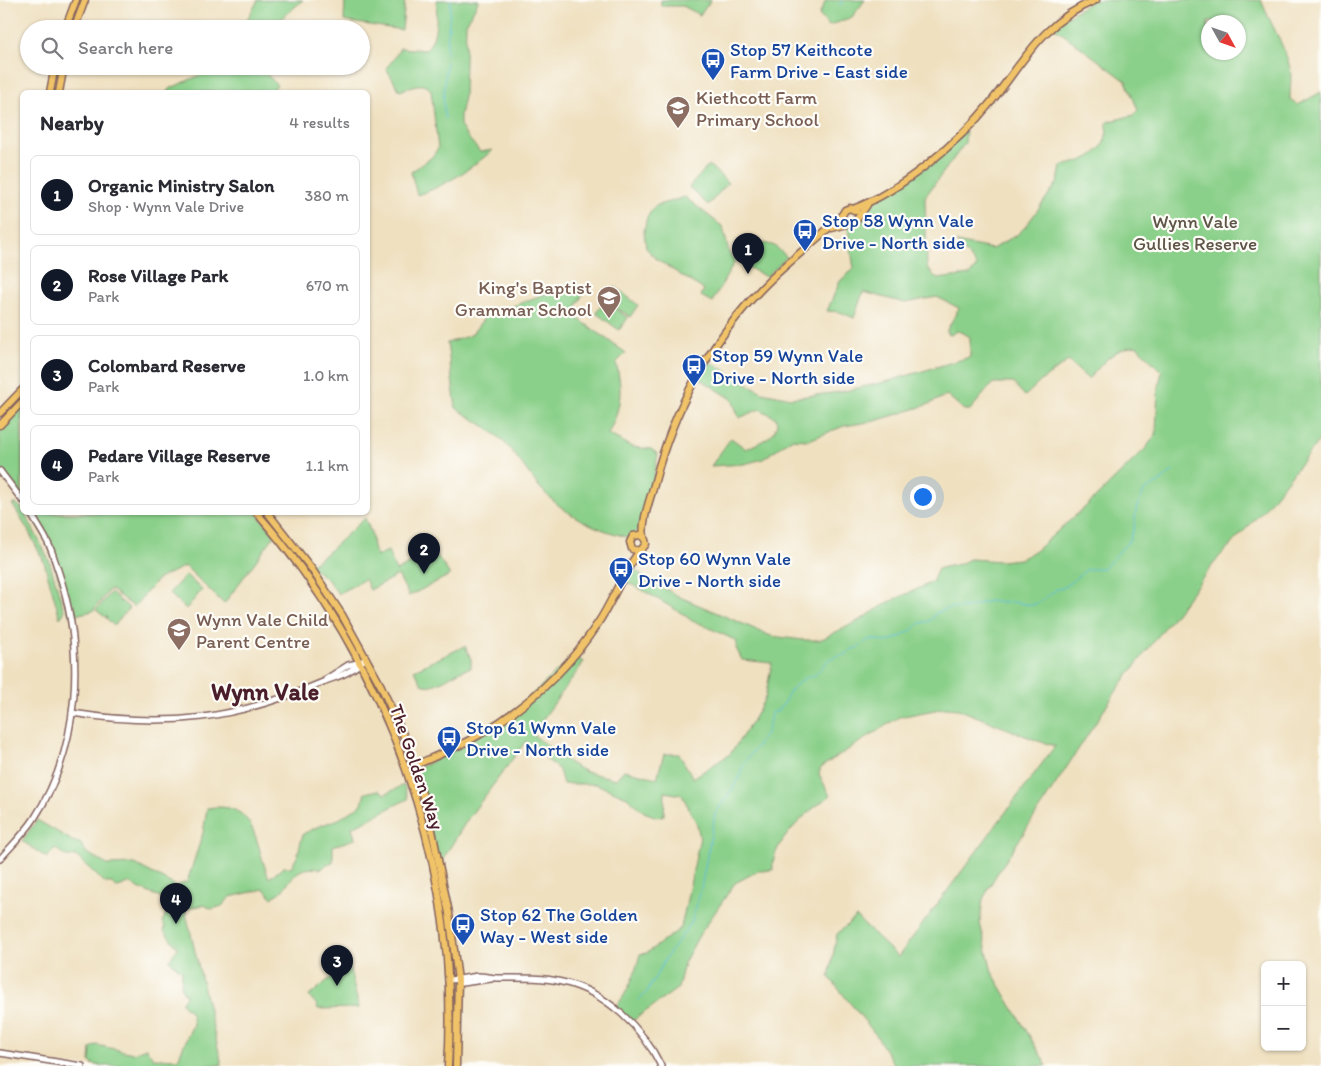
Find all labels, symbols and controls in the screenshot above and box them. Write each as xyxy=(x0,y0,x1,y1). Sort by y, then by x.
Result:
north arrow xyxy=(1201,15,1246,60)
search box xyxy=(20,20,370,75)
icon: search xyxy=(38,34,66,62)
text: Search here xyxy=(78,36,173,59)
place label: Stop 57 Keithcote Farm Drive - East side xyxy=(730,38,908,83)
bus stop icon: Stop 57 Keithcote Farm Drive - East side xyxy=(700,47,726,81)
place label: Kiethcott Farm Primary School xyxy=(696,86,819,131)
school or university icon: Kiethcott Farm Primary School xyxy=(665,95,691,129)
text: Nearby xyxy=(40,110,104,135)
text: 4 results xyxy=(289,113,350,132)
text: Organic Ministry Salon xyxy=(88,174,274,197)
text: 1 xyxy=(53,186,61,205)
text: 380 m xyxy=(305,186,349,205)
text: Shop · Wynn Vale Drive xyxy=(88,197,244,216)
place label: Stop 58 Wynn Vale Drive - North side xyxy=(822,209,974,254)
park label: Wynn Vale Gullies Reserve xyxy=(1133,210,1257,255)
bus stop icon: Stop 58 Wynn Vale Drive - North side xyxy=(792,218,818,252)
pin: 1 xyxy=(732,233,764,274)
text: Rose Village Park xyxy=(88,264,228,287)
text: 2 xyxy=(53,276,61,295)
text: 670 m xyxy=(306,276,349,295)
place label: King's Baptist Grammar School xyxy=(455,276,593,321)
school or university icon: King's Baptist Grammar School xyxy=(596,285,622,319)
text: Park xyxy=(88,287,119,306)
place label: Stop 59 Wynn Vale Drive - North side xyxy=(712,344,863,389)
bus stop icon: Stop 59 Wynn Vale Drive - North side xyxy=(681,353,707,387)
text: Colombard Reserve xyxy=(88,354,246,377)
text: 3 xyxy=(53,366,61,385)
text: 1.0 km xyxy=(303,366,349,385)
text: Park xyxy=(88,377,119,396)
text: Pedare Village Reserve xyxy=(88,444,271,467)
text: 4 xyxy=(52,456,62,475)
text: 1.1 km xyxy=(305,456,349,475)
text: Park xyxy=(88,467,119,486)
your location xyxy=(910,484,936,510)
pin: 2 xyxy=(408,533,440,574)
place label: Stop 60 Wynn Vale Drive - North side xyxy=(638,547,791,592)
bus stop icon: Stop 60 Wynn Vale Drive - North side xyxy=(608,556,634,590)
place label: Wynn Vale Child Parent Centre xyxy=(196,608,329,653)
school or university icon: Wynn Vale Child Parent Centre xyxy=(166,617,192,651)
district label: Wynn Vale xyxy=(211,677,319,707)
street label: The Golden Way xyxy=(385,701,449,833)
place label: Stop 61 Wynn Vale Drive - North side xyxy=(466,716,616,761)
bus stop icon: Stop 61 Wynn Vale Drive - North side xyxy=(436,725,462,759)
pin: 4 xyxy=(160,883,192,924)
place label: Stop 62 The Golden Way - West side xyxy=(480,903,638,948)
bus stop icon: Stop 62 The Golden Way - West side xyxy=(450,912,476,946)
pin: 3 xyxy=(321,945,353,986)
map controls xyxy=(1261,961,1306,1051)
button: + xyxy=(1261,961,1306,1006)
button: − xyxy=(1261,1006,1306,1051)

